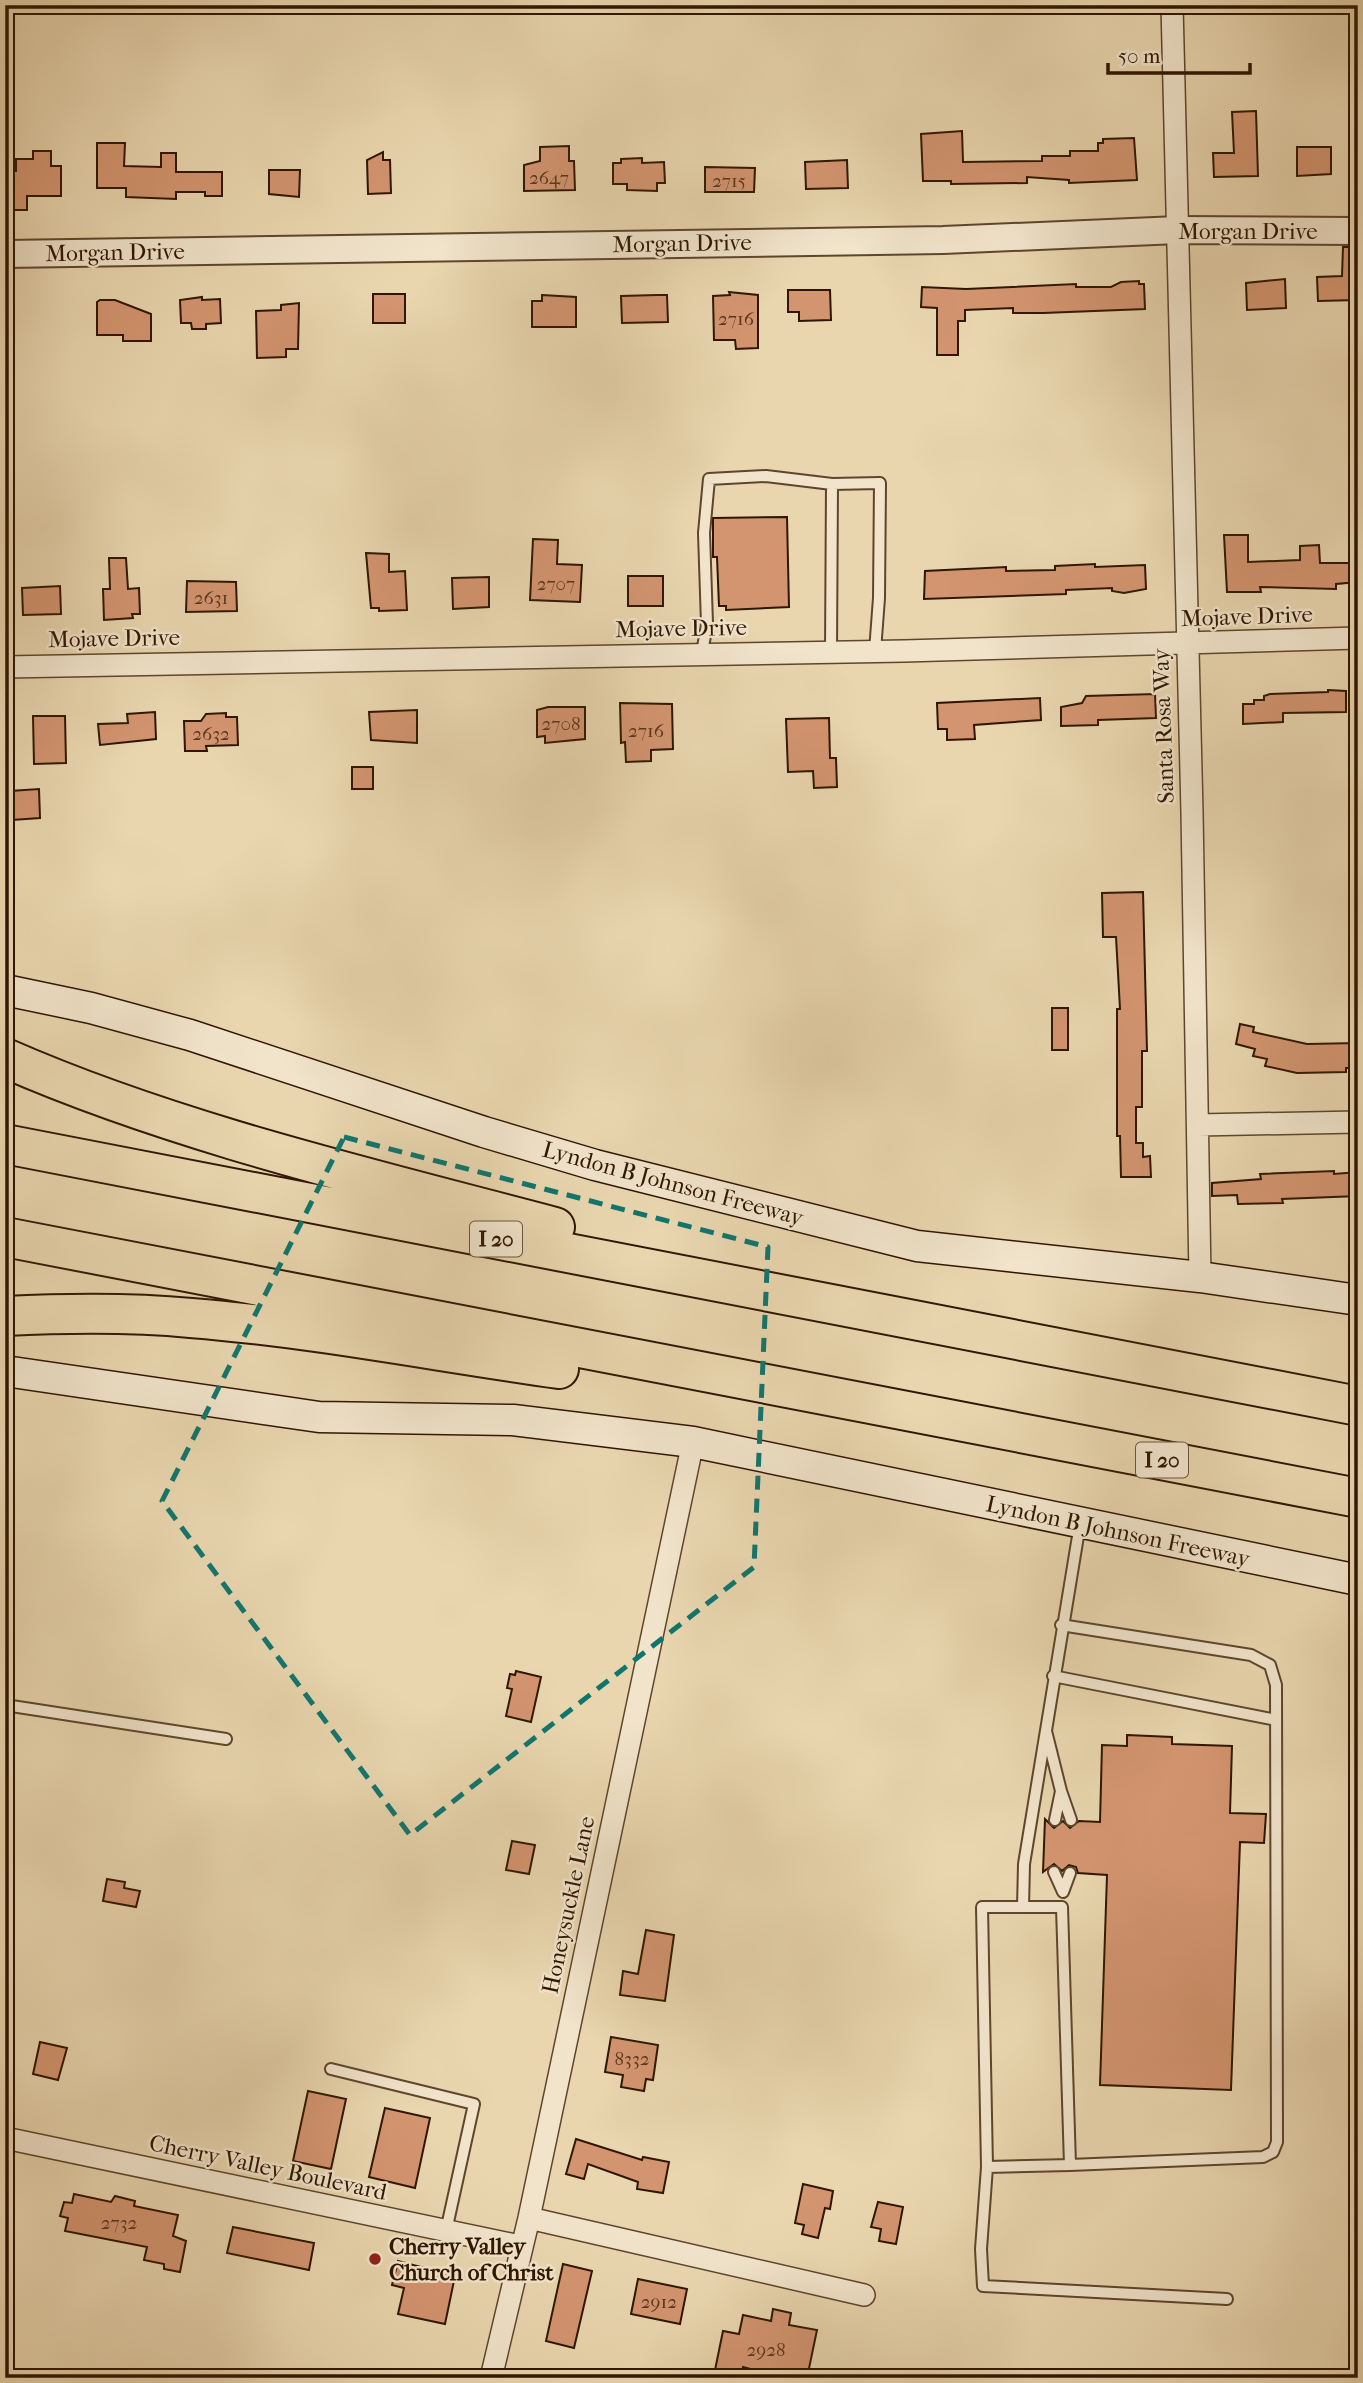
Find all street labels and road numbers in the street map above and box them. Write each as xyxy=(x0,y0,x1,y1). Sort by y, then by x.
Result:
street label: Morgan Drive xyxy=(1178,218,1318,245)
street label: Morgan Drive xyxy=(612,229,752,258)
street label: Morgan Drive xyxy=(45,238,185,267)
street label: Mojave Drive xyxy=(1181,601,1313,632)
street label: Mojave Drive xyxy=(615,614,747,643)
street label: Mojave Drive xyxy=(48,624,180,653)
street label: Santa Rosa Way xyxy=(1147,647,1180,804)
street label: Lyndon B Johnson Freeway xyxy=(539,1136,807,1232)
road number: I 20 xyxy=(470,1222,522,1256)
road number: I 20 xyxy=(1136,1442,1188,1478)
street label: Lyndon B Johnson Freeway xyxy=(983,1490,1253,1573)
street label: Honeysuckle Lane xyxy=(536,1814,600,1996)
street label: Cherry Valley Boulevard xyxy=(147,2129,390,2206)

